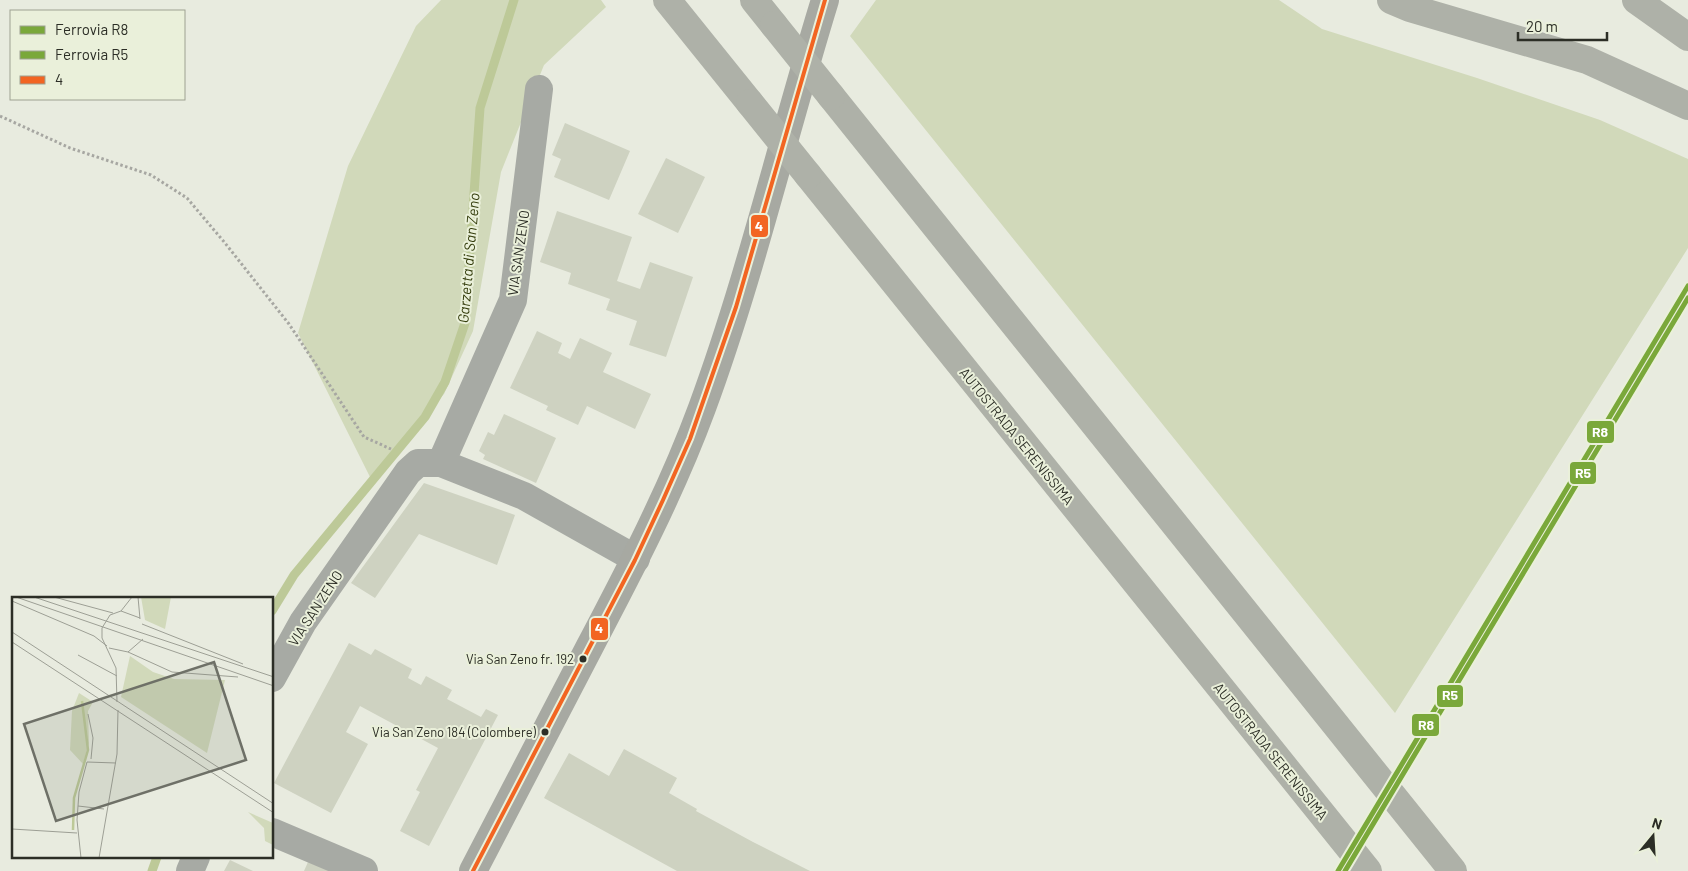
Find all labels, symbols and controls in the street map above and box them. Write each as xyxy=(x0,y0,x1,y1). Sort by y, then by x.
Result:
legend xyxy=(10,10,185,100)
scale bar xyxy=(1518,10,1607,42)
text: 20 m xyxy=(1526,17,1558,35)
text: Ferrovia R8 xyxy=(55,20,128,38)
text: Ferrovia R5 xyxy=(55,45,128,63)
text: 4 xyxy=(55,70,63,88)
water label: Garzetta di San Zeno xyxy=(453,192,483,324)
street label: VIA SAN ZENO xyxy=(504,209,532,297)
line badge: 4 xyxy=(750,214,769,238)
text: 4 xyxy=(755,217,763,234)
street label: AUTOSTRADA SERENISSIMA xyxy=(956,364,1078,508)
line badge: R8 xyxy=(1586,420,1615,444)
text: R8 xyxy=(1592,423,1609,440)
line badge: R5 xyxy=(1569,461,1597,485)
text: R5 xyxy=(1575,464,1592,481)
street label: VIA SAN ZENO xyxy=(284,567,346,649)
inset map xyxy=(12,597,274,858)
line badge: 4 xyxy=(590,617,609,641)
text: 4 xyxy=(595,619,603,636)
place label: Via San Zeno fr. 192 xyxy=(466,651,574,667)
marker: Via San Zeno fr. 192 xyxy=(578,654,588,664)
street label: AUTOSTRADA SERENISSIMA xyxy=(1210,679,1332,823)
line badge: R5 xyxy=(1436,684,1464,708)
text: R5 xyxy=(1442,686,1459,703)
line badge: R8 xyxy=(1411,713,1440,737)
text: R8 xyxy=(1418,716,1435,733)
place label: Via San Zeno 184 (Colombere) xyxy=(372,724,537,740)
marker: Via San Zeno 184 (Colombere) xyxy=(540,727,550,737)
north arrow xyxy=(1628,811,1678,861)
text: N xyxy=(1650,814,1664,833)

